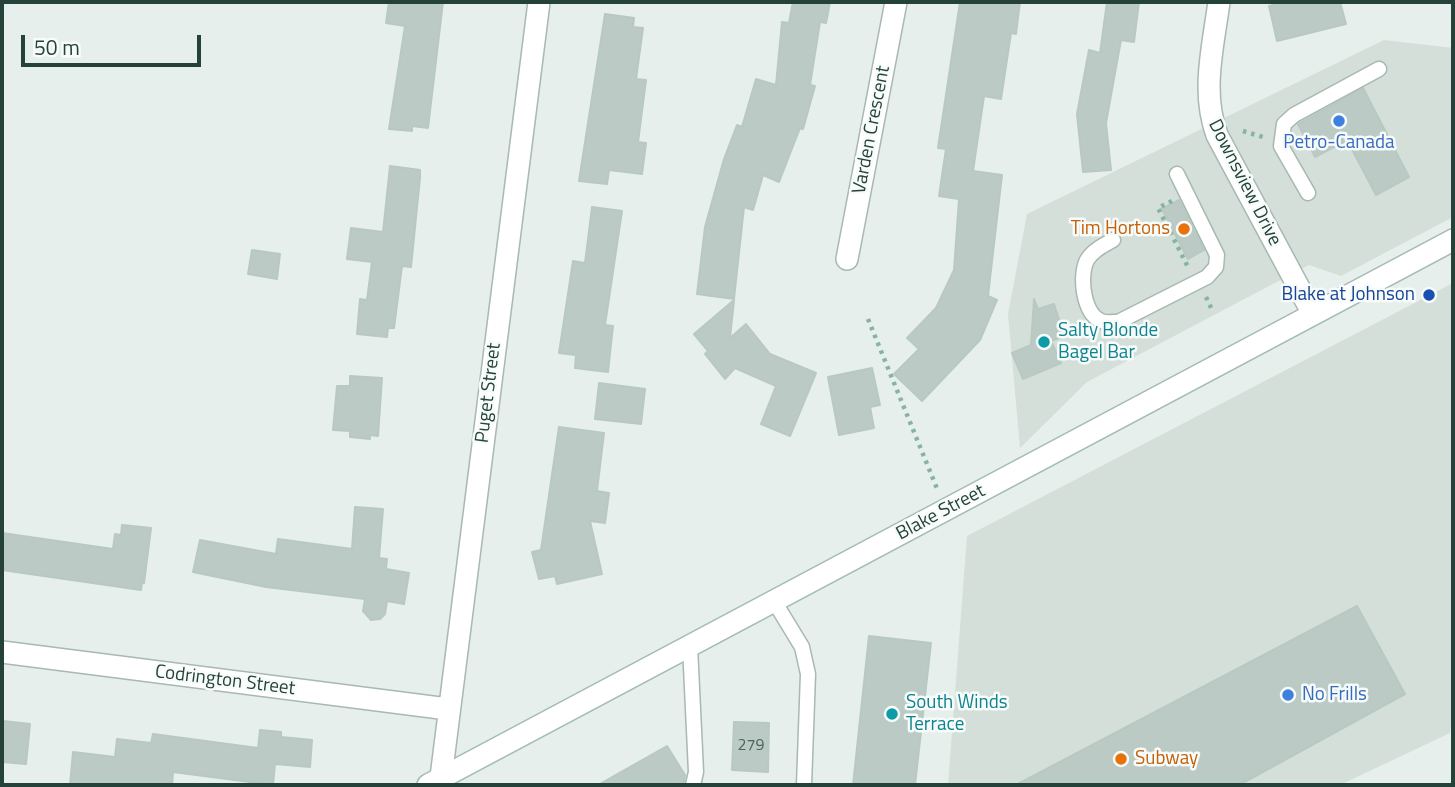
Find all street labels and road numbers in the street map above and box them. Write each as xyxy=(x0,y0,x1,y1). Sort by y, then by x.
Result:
street label: Varden Crescent xyxy=(848,64,896,196)
street label: Downsview Drive xyxy=(1202,116,1286,250)
street label: Puget Street xyxy=(472,342,506,444)
street label: Blake Street xyxy=(893,480,989,546)
street label: Codrington Street xyxy=(154,661,296,701)

